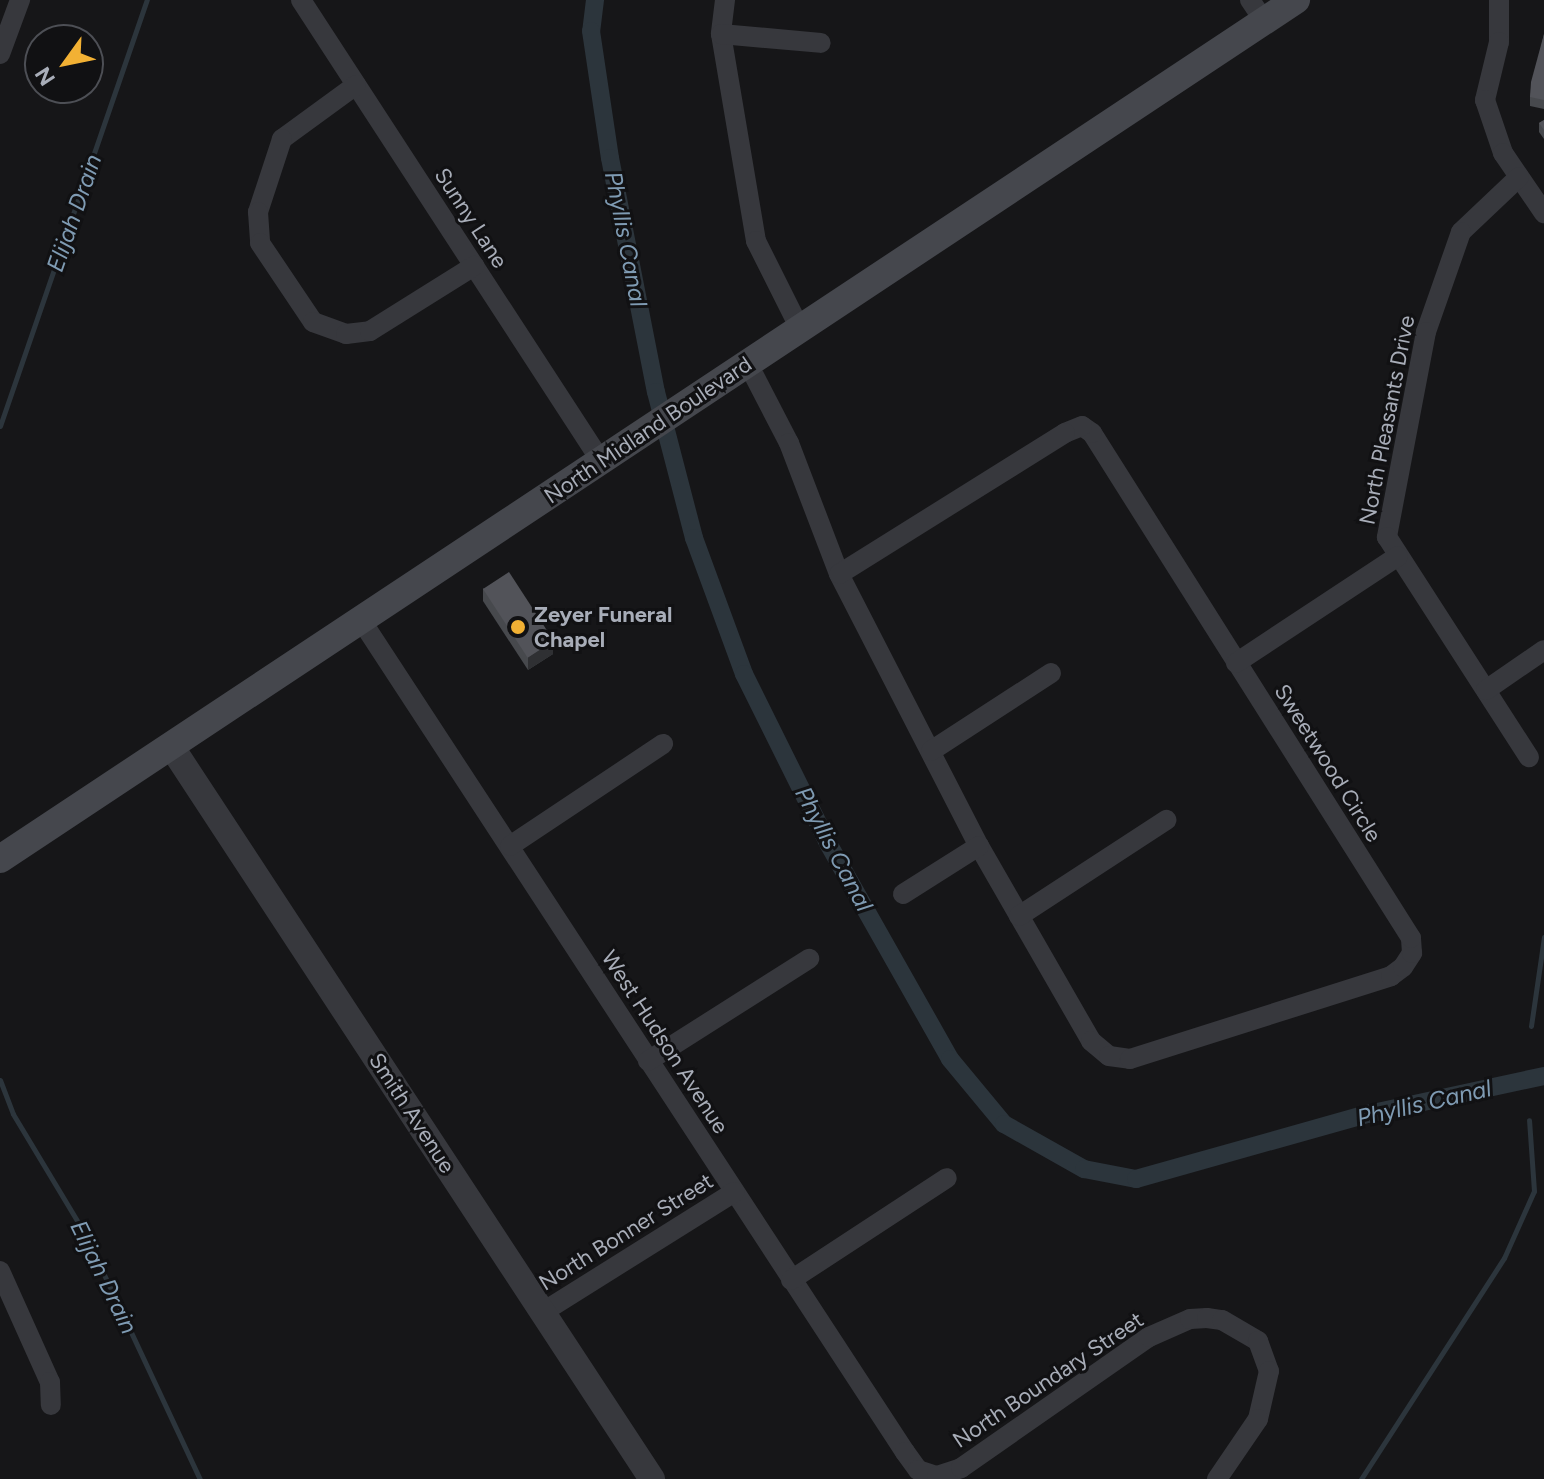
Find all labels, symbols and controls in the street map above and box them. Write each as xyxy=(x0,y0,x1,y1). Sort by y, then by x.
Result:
north arrow xyxy=(24,24,104,104)
text: N xyxy=(29,62,61,91)
water label: Elijah Drain xyxy=(40,150,108,276)
street label: Sunny Lane xyxy=(429,163,513,273)
water label: Phyllis Canal xyxy=(599,169,653,309)
street label: North Pleasants Drive xyxy=(1354,313,1420,527)
street label: North Midland Boulevard xyxy=(539,351,757,509)
place label: Zeyer Funeral Chapel xyxy=(534,601,672,652)
marker: Zeyer Funeral Chapel xyxy=(509,618,527,636)
street label: Sweetwood Circle xyxy=(1269,679,1387,847)
water label: Phyllis Canal xyxy=(789,782,879,916)
street label: West Hudson Avenue xyxy=(596,945,734,1139)
street label: Smith Avenue xyxy=(363,1048,461,1178)
water label: Phyllis Canal xyxy=(1354,1074,1494,1132)
street label: North Bonner Street xyxy=(534,1168,718,1296)
water label: Elijah Drain xyxy=(64,1216,144,1338)
street label: North Boundary Street xyxy=(948,1306,1148,1454)

